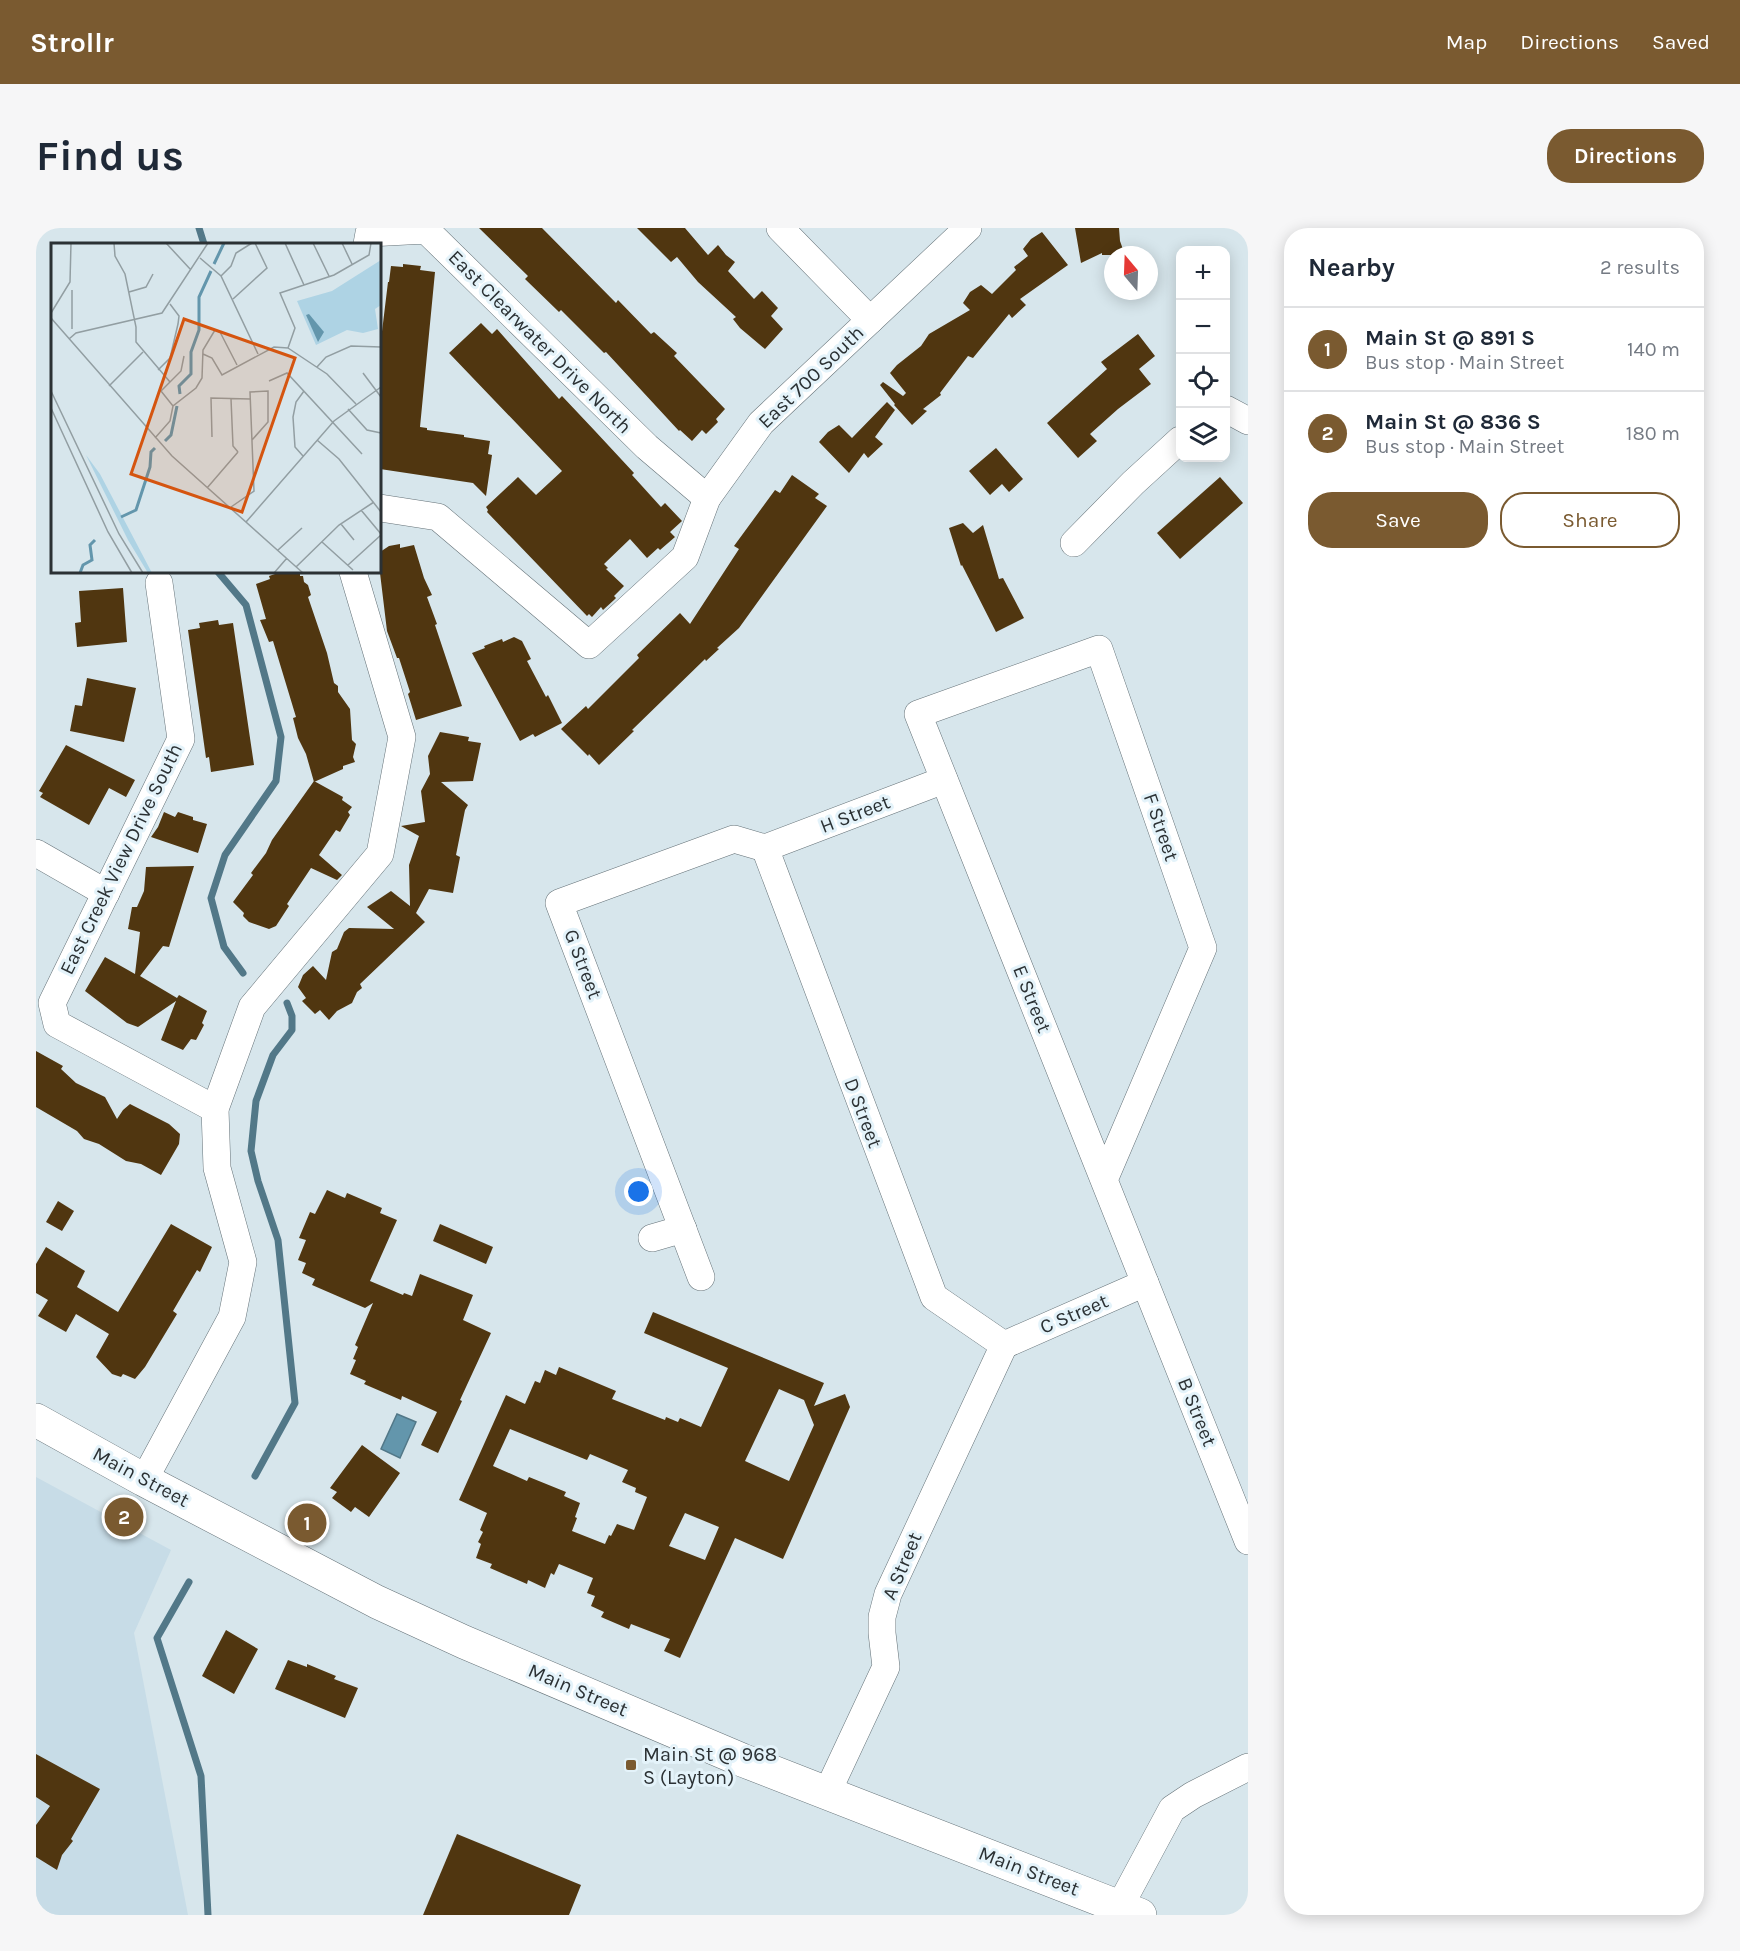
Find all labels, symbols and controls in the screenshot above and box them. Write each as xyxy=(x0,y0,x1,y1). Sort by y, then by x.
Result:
text: Strollr xyxy=(30,26,114,59)
text: Map xyxy=(1446,30,1487,54)
text: Directions xyxy=(1520,30,1619,54)
text: Saved xyxy=(1652,30,1710,54)
button: Directions xyxy=(1547,129,1704,183)
text: Find us xyxy=(36,131,184,181)
inset map xyxy=(51,243,381,573)
street label: East Clearwater Drive North xyxy=(444,246,636,438)
north arrow xyxy=(1104,246,1158,300)
map controls xyxy=(1176,246,1230,462)
button: + xyxy=(1176,246,1230,300)
text: Nearby xyxy=(1308,252,1395,283)
text: 2 results xyxy=(1600,256,1680,279)
button: − xyxy=(1176,300,1230,354)
street label: East 700 South xyxy=(754,321,868,433)
text: Main St @ 891 S xyxy=(1365,325,1535,351)
text: 1 xyxy=(1324,338,1331,361)
text: 140 m xyxy=(1627,338,1680,361)
text: Bus stop · Main Street xyxy=(1365,351,1564,374)
button: locate xyxy=(1176,354,1230,408)
button: layers xyxy=(1176,408,1230,462)
text: Main St @ 836 S xyxy=(1365,409,1541,435)
text: 2 xyxy=(1321,422,1334,445)
text: 180 m xyxy=(1626,422,1680,445)
text: Bus stop · Main Street xyxy=(1365,435,1564,458)
button: Save xyxy=(1308,492,1488,548)
button: Share xyxy=(1500,492,1680,548)
street label: East Creek View Drive South xyxy=(55,740,187,978)
street label: H Street xyxy=(817,790,894,838)
street label: F Street xyxy=(1139,790,1183,864)
street label: G Street xyxy=(559,926,607,1002)
street label: E Street xyxy=(1008,962,1056,1037)
street label: D Street xyxy=(839,1075,887,1152)
your location xyxy=(624,1177,653,1206)
street label: C Street xyxy=(1036,1289,1112,1339)
street label: B Street xyxy=(1173,1374,1221,1450)
street label: Main Street xyxy=(89,1442,193,1512)
pin: 2 xyxy=(104,1494,143,1540)
pin: 1 xyxy=(288,1500,326,1546)
street label: A Street xyxy=(878,1528,927,1603)
street label: Main Street xyxy=(525,1659,632,1721)
place label: Main St @ 968 S (Layton) xyxy=(643,1743,777,1789)
marker: Main St @ 968 S (Layton) xyxy=(624,1758,638,1772)
street label: Main Street xyxy=(976,1841,1083,1901)

